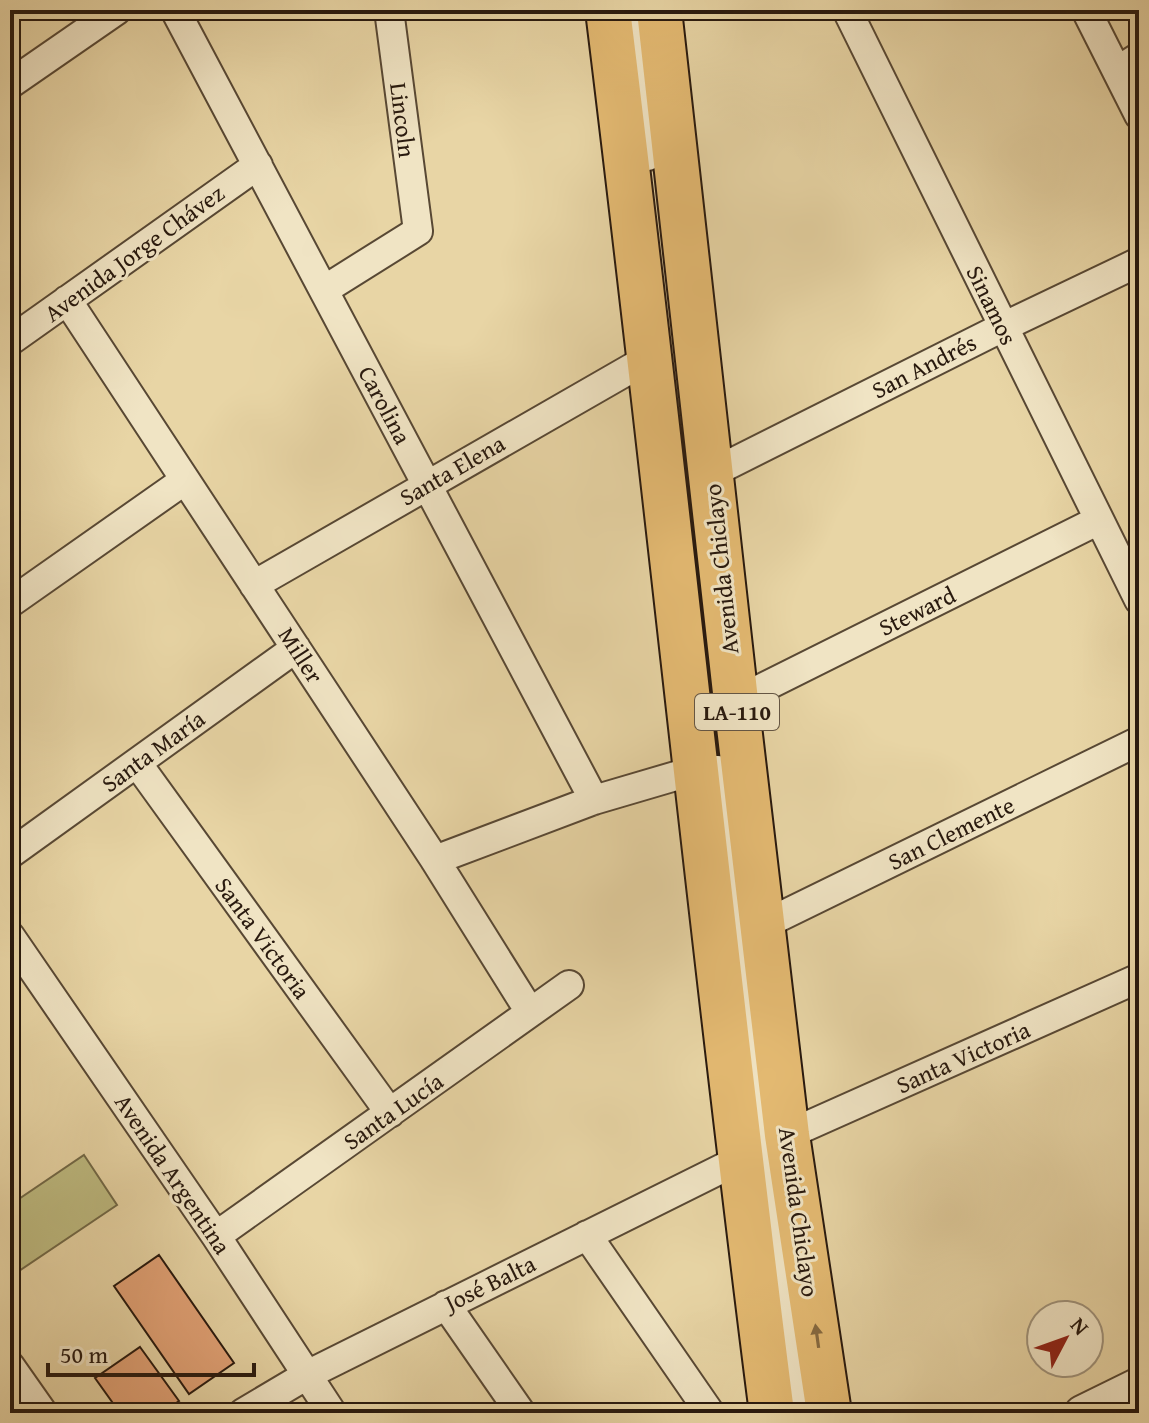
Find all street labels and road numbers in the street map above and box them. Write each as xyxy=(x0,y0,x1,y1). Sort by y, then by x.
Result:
street label: Lincoln xyxy=(381,81,425,160)
street label: Avenida Jorge Chávez xyxy=(37,176,231,330)
street label: Sinamos xyxy=(958,259,1026,351)
street label: San Andrés xyxy=(866,325,982,407)
street label: Carolina xyxy=(350,359,421,451)
street label: Santa Elena xyxy=(393,425,512,514)
street label: Avenida Chiclayo xyxy=(695,482,747,656)
street label: Steward xyxy=(873,577,962,645)
street label: Miller xyxy=(270,620,332,690)
road number: LA-110 xyxy=(695,694,779,730)
street label: Santa María xyxy=(94,701,213,801)
street label: San Clemente xyxy=(882,787,1020,879)
street label: Santa Victoria xyxy=(207,870,320,1007)
street label: Santa Victoria xyxy=(890,1012,1036,1102)
street label: Santa Lucía xyxy=(336,1063,451,1158)
street label: Avenida Argentina xyxy=(106,1087,240,1262)
street label: Avenida Chiclayo xyxy=(770,1125,828,1299)
street label: José Balta xyxy=(436,1246,542,1321)

